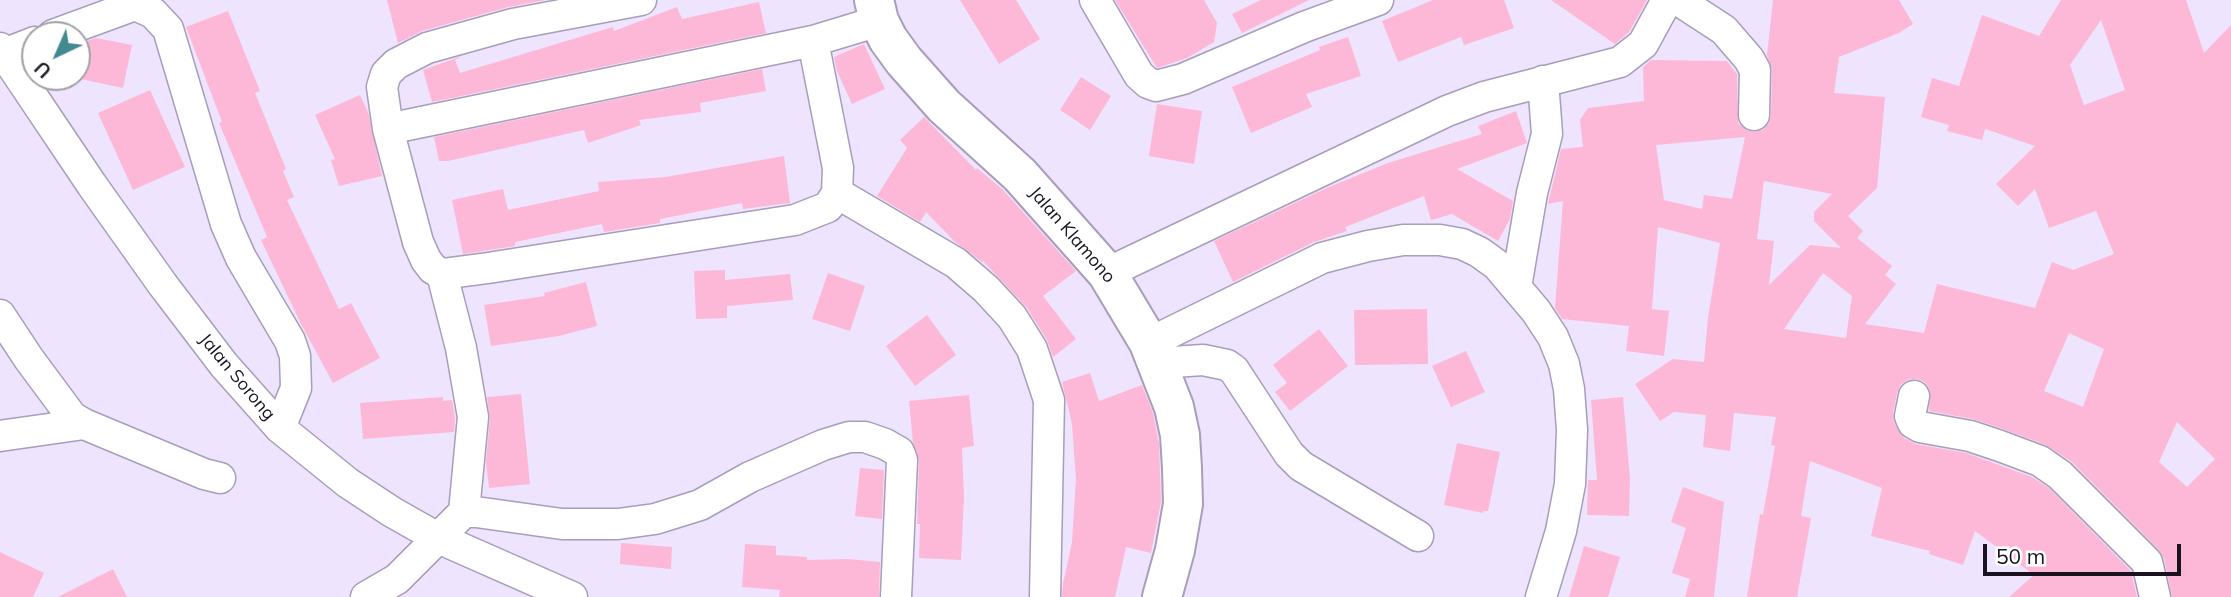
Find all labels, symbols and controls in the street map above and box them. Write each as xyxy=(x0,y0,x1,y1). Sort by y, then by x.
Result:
north arrow xyxy=(21,21,91,91)
text: U xyxy=(29,56,56,83)
street label: Jalan Klamono xyxy=(1024,182,1120,288)
street label: Jalan Sorong xyxy=(194,329,280,425)
scale bar xyxy=(1986,530,2184,574)
text: 50 m xyxy=(1996,543,2045,569)

